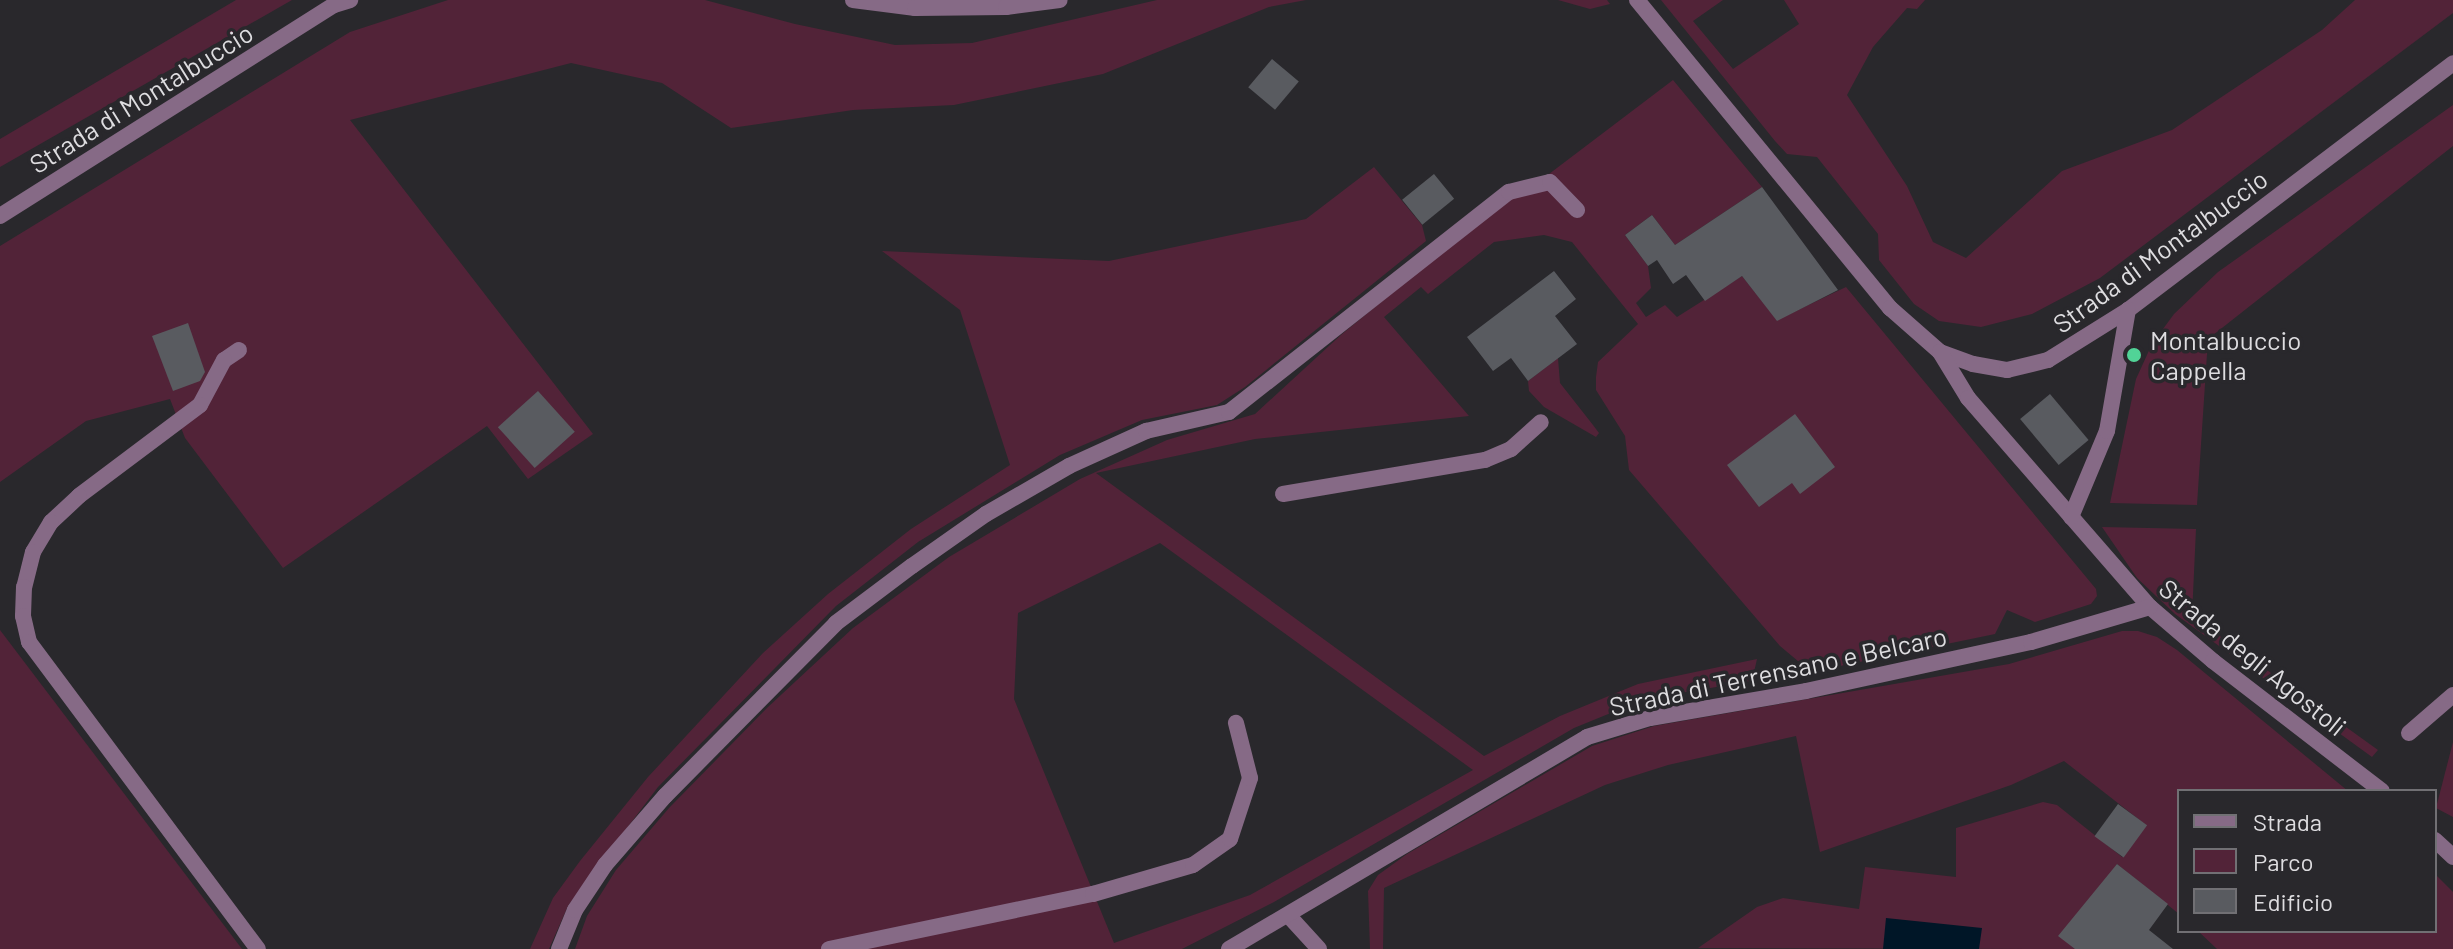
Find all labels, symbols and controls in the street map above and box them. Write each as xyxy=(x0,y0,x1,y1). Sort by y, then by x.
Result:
street label: Strada di Montalbuccio xyxy=(24,17,258,179)
street label: Strada di Montalbuccio xyxy=(2047,163,2273,339)
place label: Montalbuccio Cappella xyxy=(2150,324,2301,386)
marker: Montalbuccio Cappella xyxy=(2125,346,2143,364)
street label: Strada degli Agostoli xyxy=(2153,572,2353,742)
street label: Strada di Terrensano e Belcaro xyxy=(1606,620,1950,722)
legend xyxy=(2177,789,2437,933)
text: Strada xyxy=(2253,807,2322,836)
text: Parco xyxy=(2253,847,2314,876)
text: Edificio xyxy=(2253,887,2333,916)

